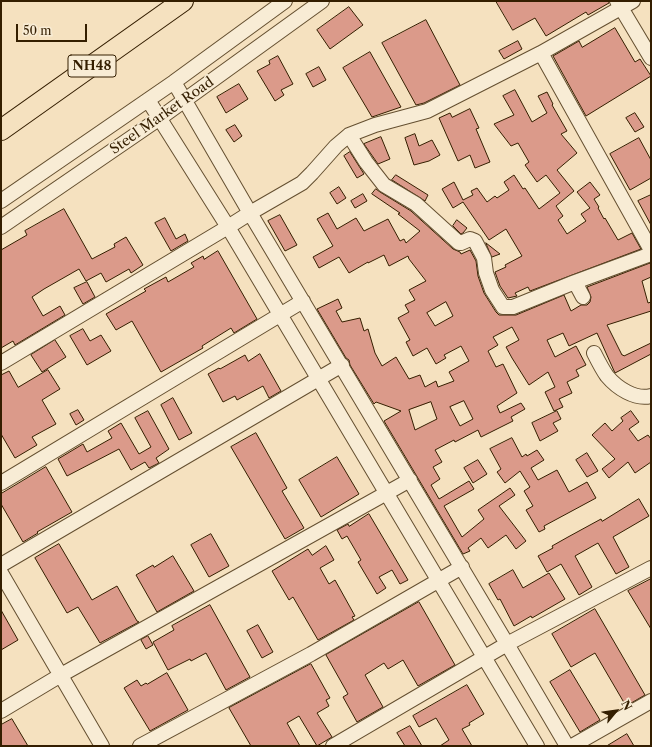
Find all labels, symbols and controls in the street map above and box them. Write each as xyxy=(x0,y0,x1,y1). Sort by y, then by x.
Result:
scale bar xyxy=(18,16,89,42)
text: 50 m xyxy=(23,23,52,38)
road number: NH48 xyxy=(68,55,116,77)
street label: Steel Market Road xyxy=(107,74,217,158)
north arrow xyxy=(596,691,636,731)
text: N xyxy=(618,698,635,713)

